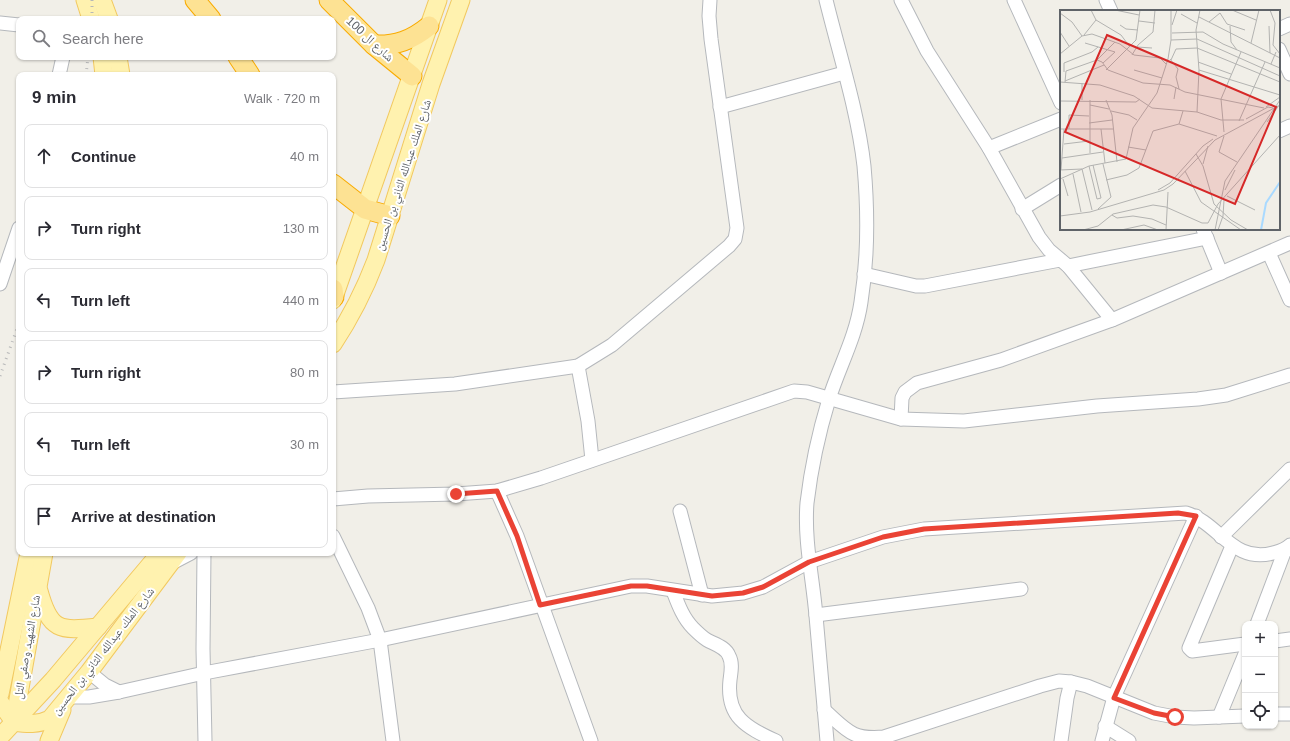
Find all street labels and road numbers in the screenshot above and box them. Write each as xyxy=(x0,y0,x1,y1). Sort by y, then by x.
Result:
street label: شارع ال 100 xyxy=(343,14,397,65)
street label: شارع الملك عبدالله الثاني بن الحسين xyxy=(372,98,437,253)
street label: شارع الملك عبدالله الثاني بن الحسين xyxy=(49,584,160,719)
street label: شارع الشهيد وصفي التل xyxy=(11,594,46,701)

